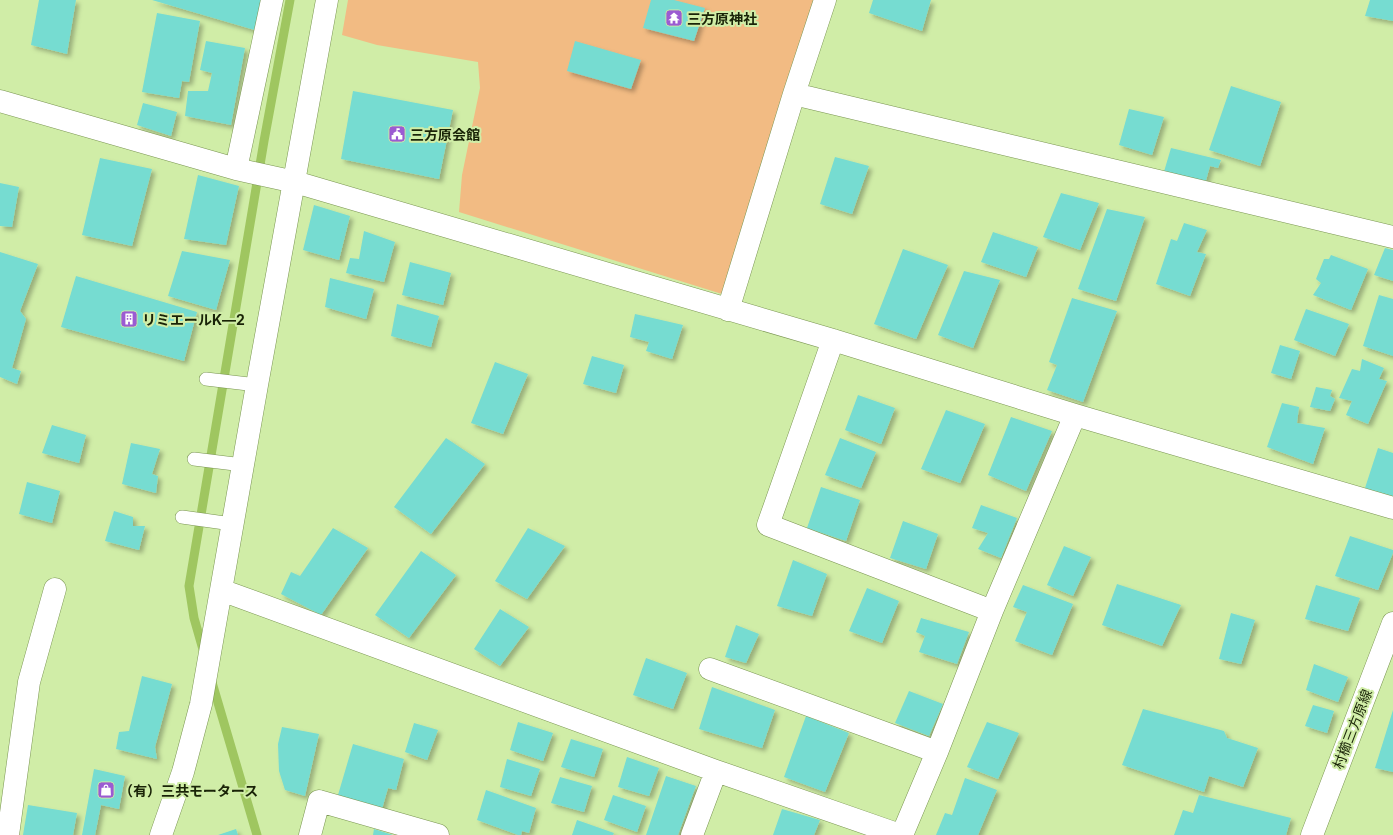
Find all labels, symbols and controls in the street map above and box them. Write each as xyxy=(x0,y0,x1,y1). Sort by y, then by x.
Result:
temple icon: 三方原神社 xyxy=(664,8,684,28)
place label: 三方原神社 xyxy=(687,10,757,27)
public building icon: 三方原会館 xyxy=(387,124,407,144)
place label: 三方原会館 xyxy=(410,126,480,143)
building icon: リミエールK―2 xyxy=(119,309,139,329)
place label: リミエールK―2 xyxy=(142,311,245,328)
street label: 村櫛三方原線 xyxy=(1329,687,1375,771)
shop icon: （有）三共モータース xyxy=(96,780,116,800)
place label: （有）三共モータース xyxy=(119,782,258,799)

